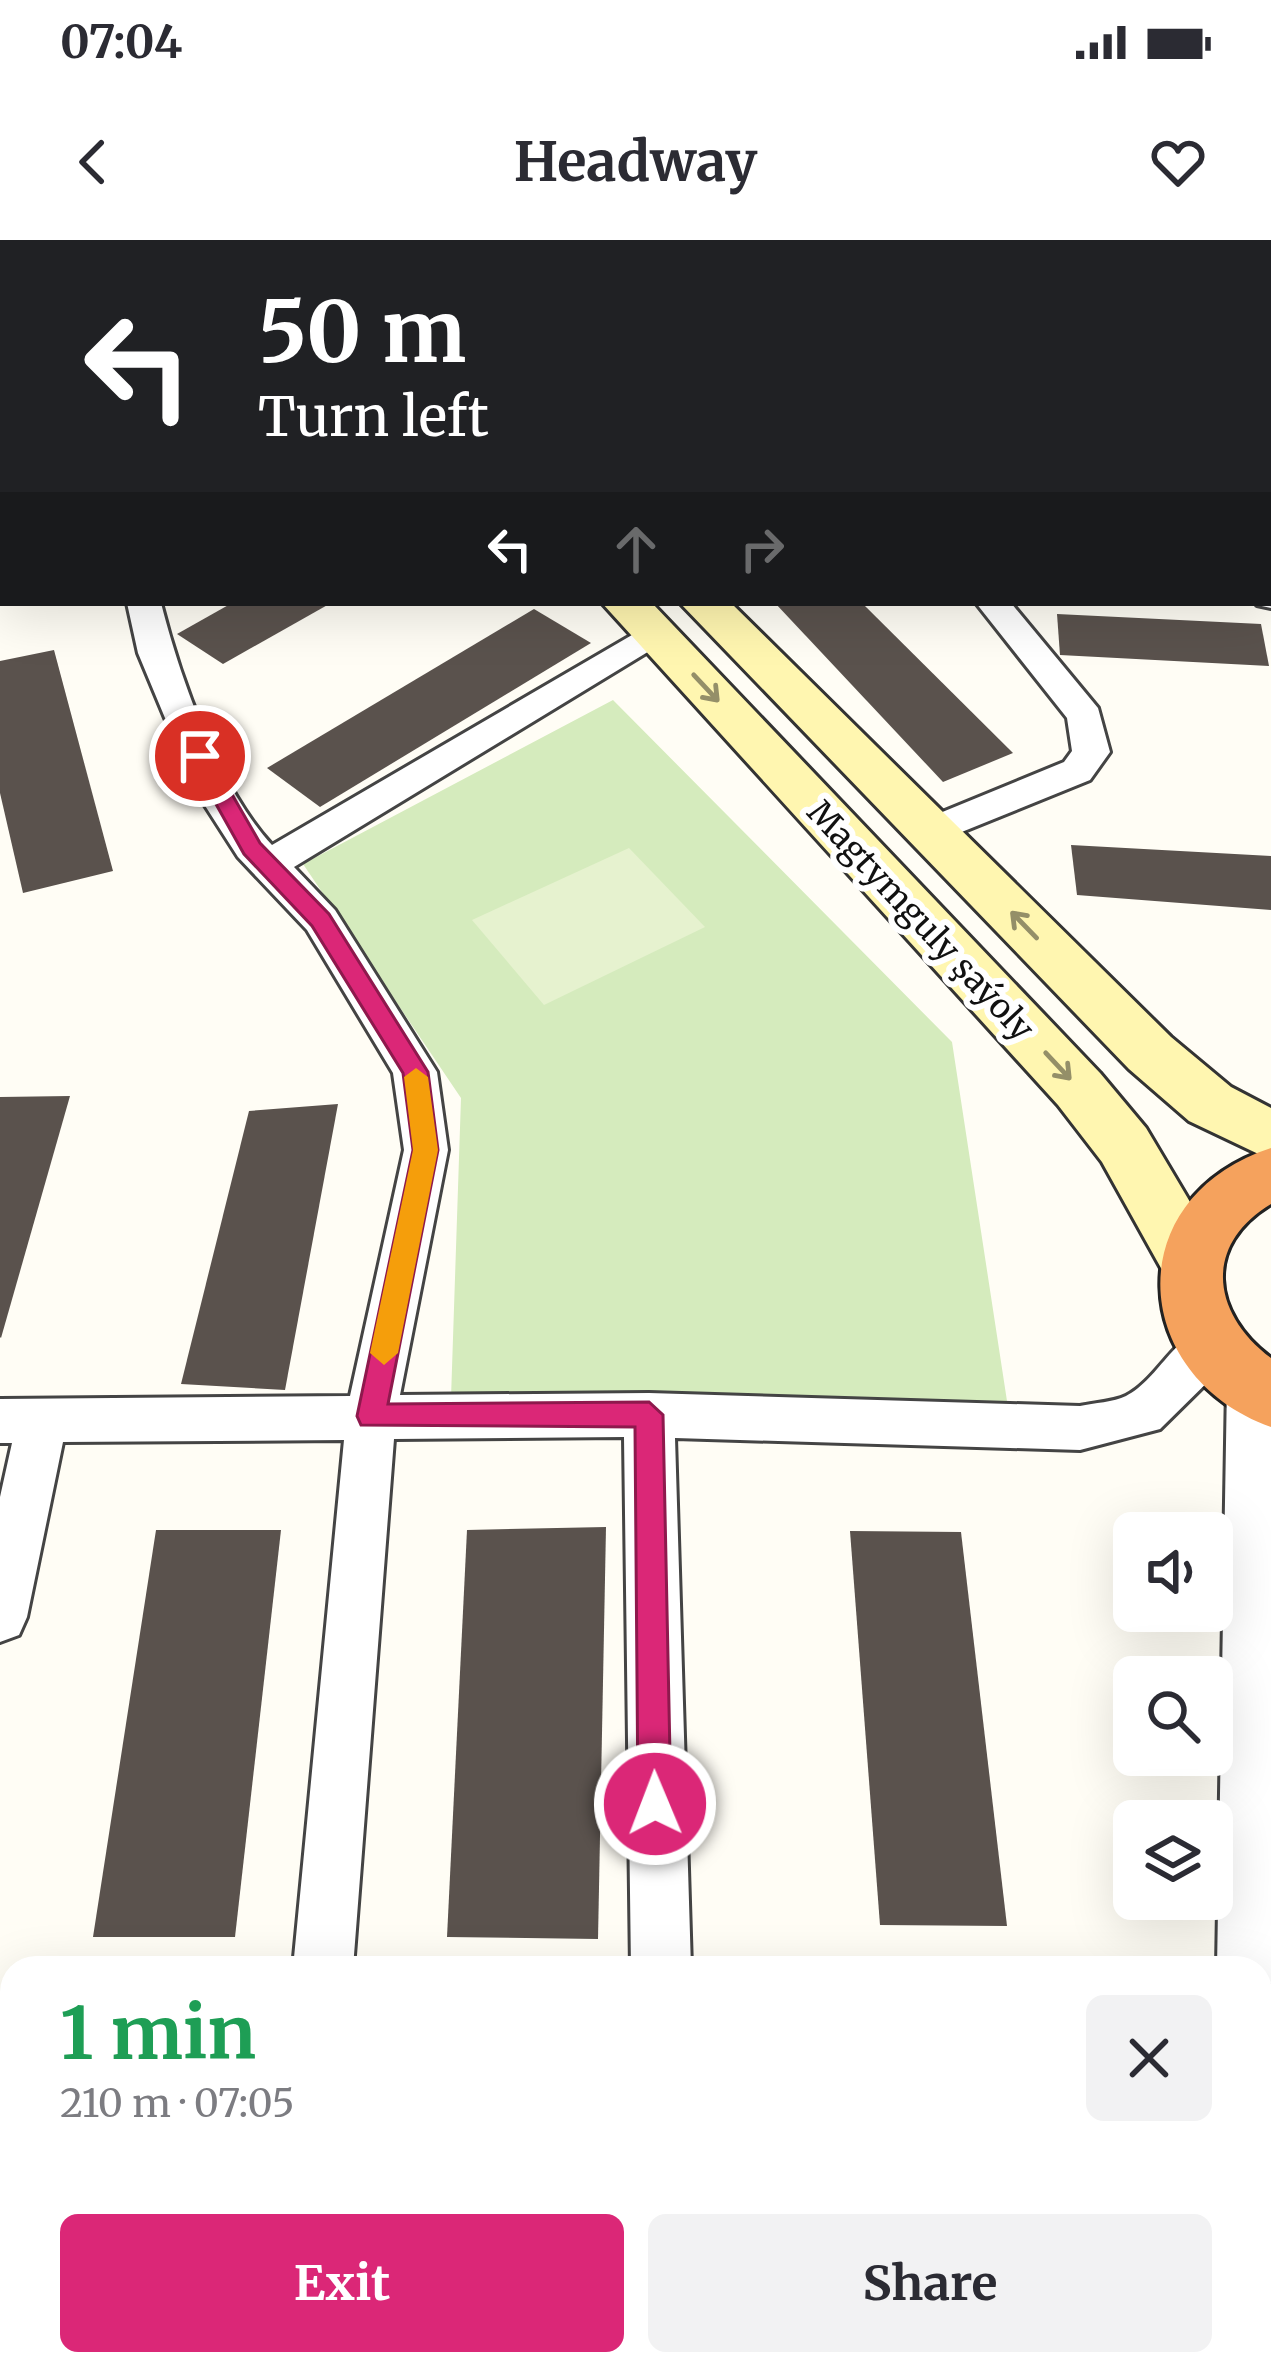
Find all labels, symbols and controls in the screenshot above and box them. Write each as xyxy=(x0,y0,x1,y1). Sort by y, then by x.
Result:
text: 07:04 xyxy=(60,14,182,70)
text: Headway xyxy=(514,128,757,196)
icon: back xyxy=(60,129,126,195)
icon: heart xyxy=(1145,129,1211,195)
text: 50 m xyxy=(258,279,466,385)
icon: left xyxy=(60,288,216,444)
text: Turn left xyxy=(258,383,489,451)
icon: left xyxy=(477,516,543,582)
icon: ahead xyxy=(603,516,669,582)
icon: right xyxy=(729,516,795,582)
one-way arrow xyxy=(691,673,719,703)
pin xyxy=(149,705,251,807)
icon: arrive xyxy=(167,723,233,789)
street label: Magtymguly şaýoly xyxy=(799,792,1043,1049)
one-way arrow xyxy=(1011,911,1039,940)
one-way arrow xyxy=(1043,1050,1071,1080)
map controls xyxy=(1113,1512,1233,1920)
button: sound xyxy=(1113,1512,1233,1632)
button: search xyxy=(1113,1656,1233,1776)
position arrow xyxy=(592,1741,718,1867)
button: layers xyxy=(1113,1800,1233,1920)
text: 1 min xyxy=(60,1988,256,2079)
button: close xyxy=(1086,1995,1212,2121)
text: 210 m · 07:05 xyxy=(60,2079,295,2128)
button: Exit xyxy=(60,2214,624,2352)
button: Share xyxy=(648,2214,1212,2352)

